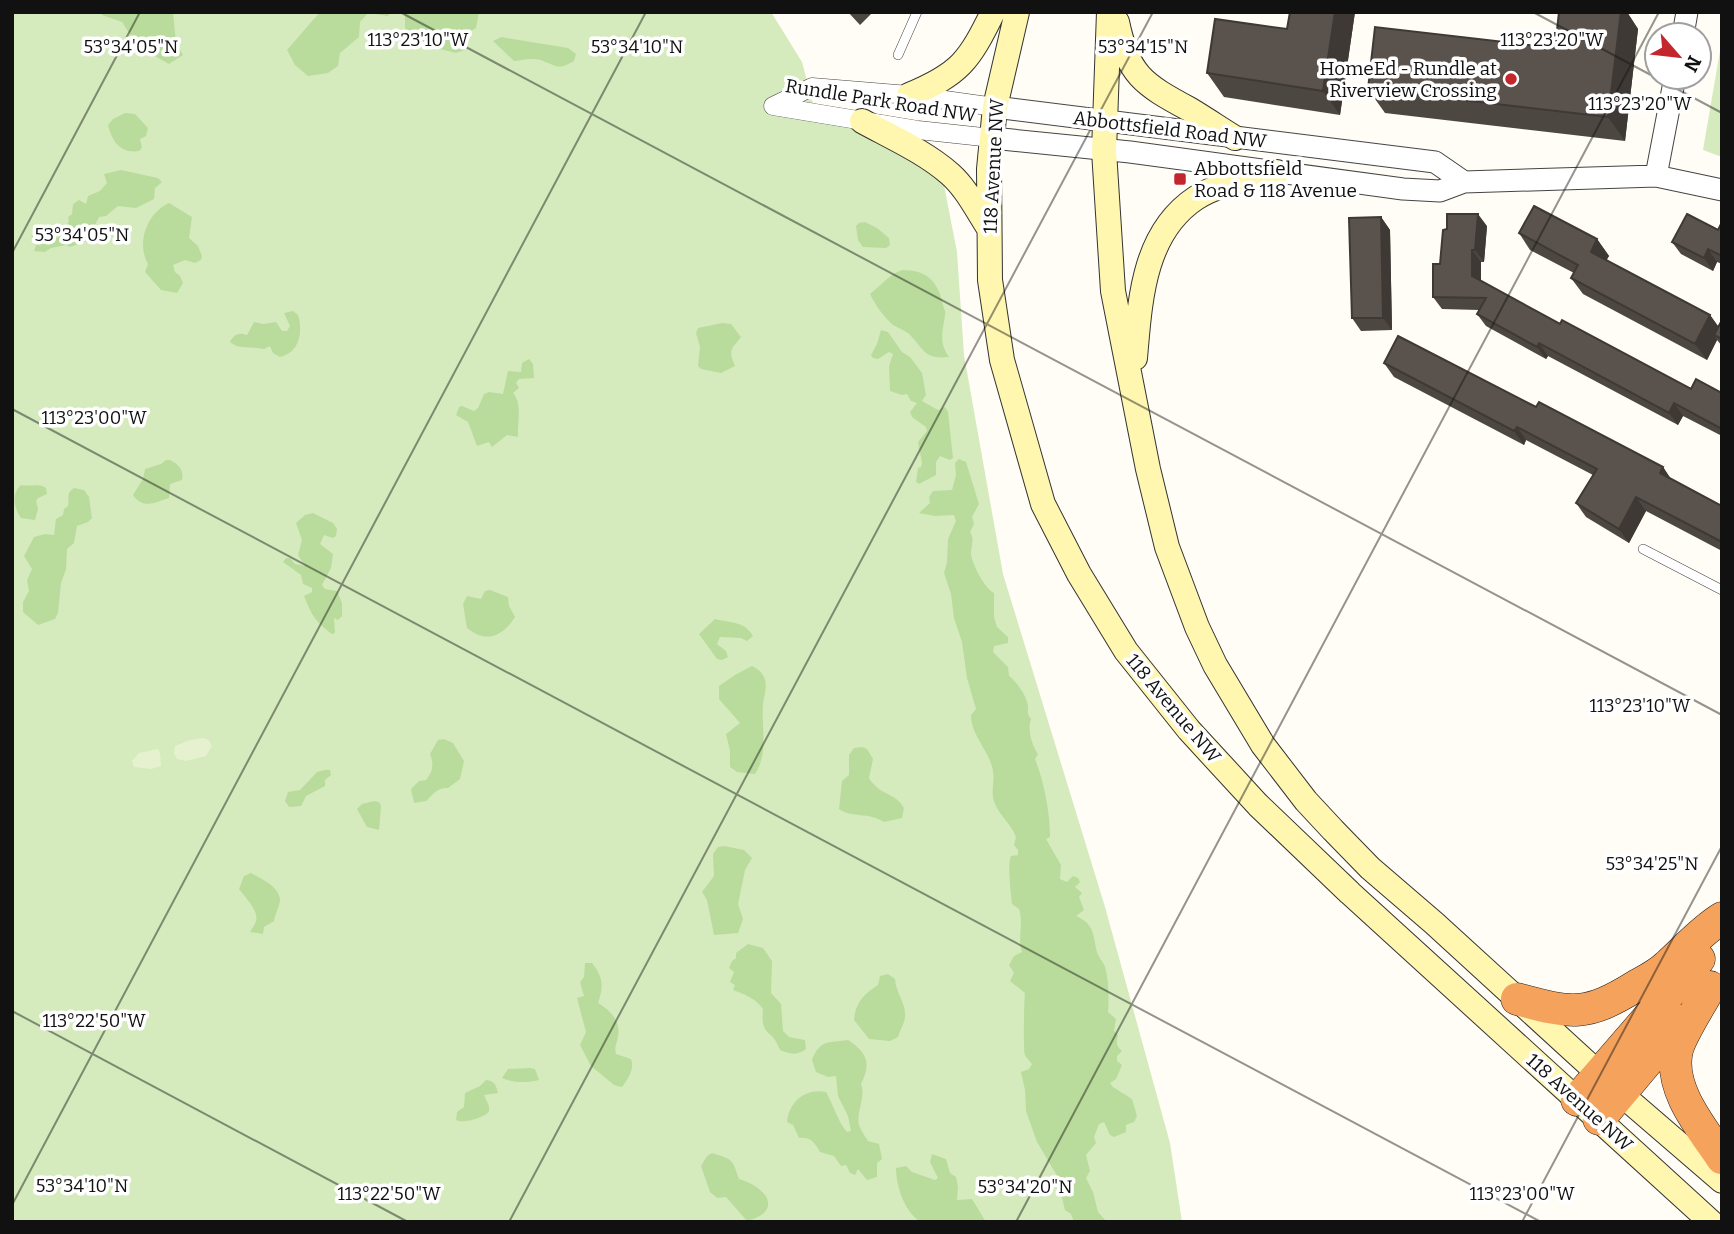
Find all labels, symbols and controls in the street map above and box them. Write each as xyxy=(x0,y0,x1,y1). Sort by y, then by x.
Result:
north arrow xyxy=(1643,21,1713,91)
text: 113°23'10"W xyxy=(368,29,469,51)
text: 113°23'20"W xyxy=(1500,29,1604,51)
text: 53°34'05"N xyxy=(84,36,178,58)
text: 53°34'10"N xyxy=(591,36,683,58)
text: 53°34'15"N xyxy=(1098,36,1188,58)
text: N xyxy=(1679,52,1706,76)
place label: HomeEd - Rundle at Riverview Crossing xyxy=(1319,57,1497,102)
marker: HomeEd - Rundle at Riverview Crossing xyxy=(1503,71,1519,87)
street label: Rundle Park Road NW xyxy=(784,74,979,127)
text: 113°23'20"W xyxy=(1588,93,1692,115)
street label: 118 Avenue NW xyxy=(978,97,1009,234)
street label: Abbottsfield Road NW xyxy=(1072,106,1269,153)
place label: Abbottsfield Road & 118 Avenue xyxy=(1194,157,1357,202)
marker: Abbottsfield Road & 118 Avenue xyxy=(1172,171,1188,187)
text: 53°34'05"N xyxy=(35,224,129,246)
text: 113°23'00"W xyxy=(41,407,147,429)
street label: 118 Avenue NW xyxy=(1121,649,1226,768)
text: 113°23'10"W xyxy=(1590,695,1691,717)
text: 53°34'25"N xyxy=(1605,853,1699,875)
text: 113°22'50"W xyxy=(42,1010,146,1032)
street label: 118 Avenue NW xyxy=(1522,1049,1638,1157)
text: 53°34'10"N xyxy=(36,1175,128,1197)
text: 53°34'20"N xyxy=(978,1176,1072,1198)
text: 113°22'50"W xyxy=(337,1183,441,1205)
text: 113°23'00"W xyxy=(1469,1183,1575,1205)

